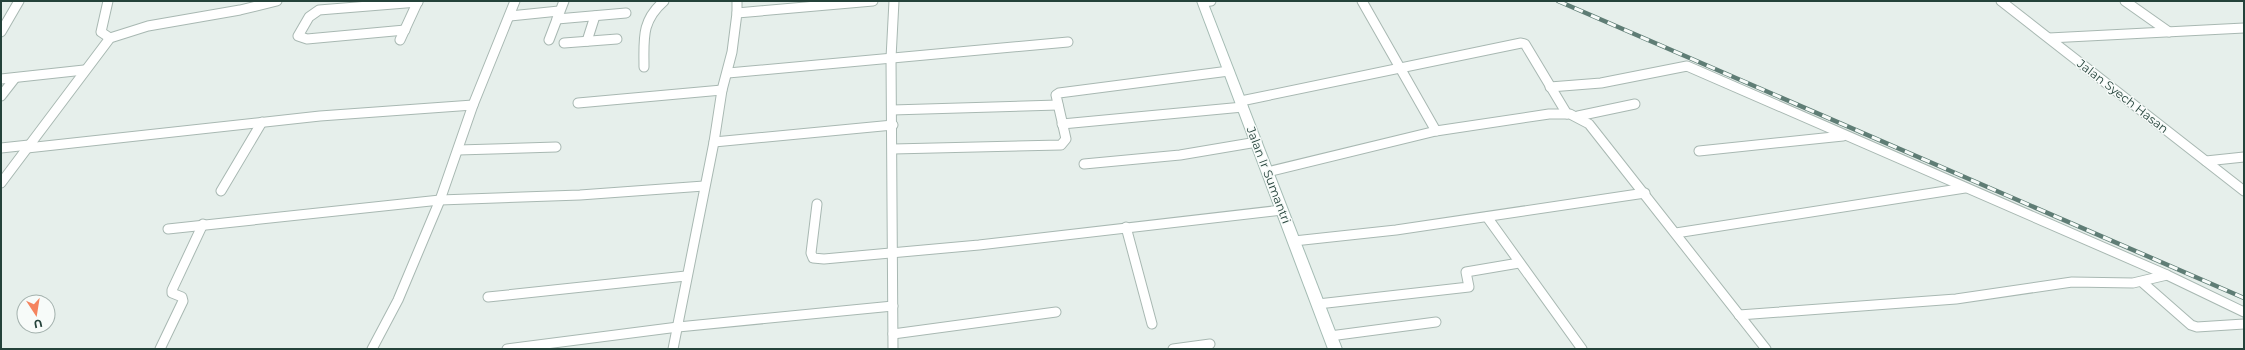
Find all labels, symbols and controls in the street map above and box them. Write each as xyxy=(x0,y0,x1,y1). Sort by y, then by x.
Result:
street label: Jalan Syech Hasan xyxy=(2074,55,2172,136)
street label: Jalan Ir Sumantri xyxy=(1243,124,1294,226)
north arrow xyxy=(16,294,56,334)
text: U xyxy=(32,316,44,332)

